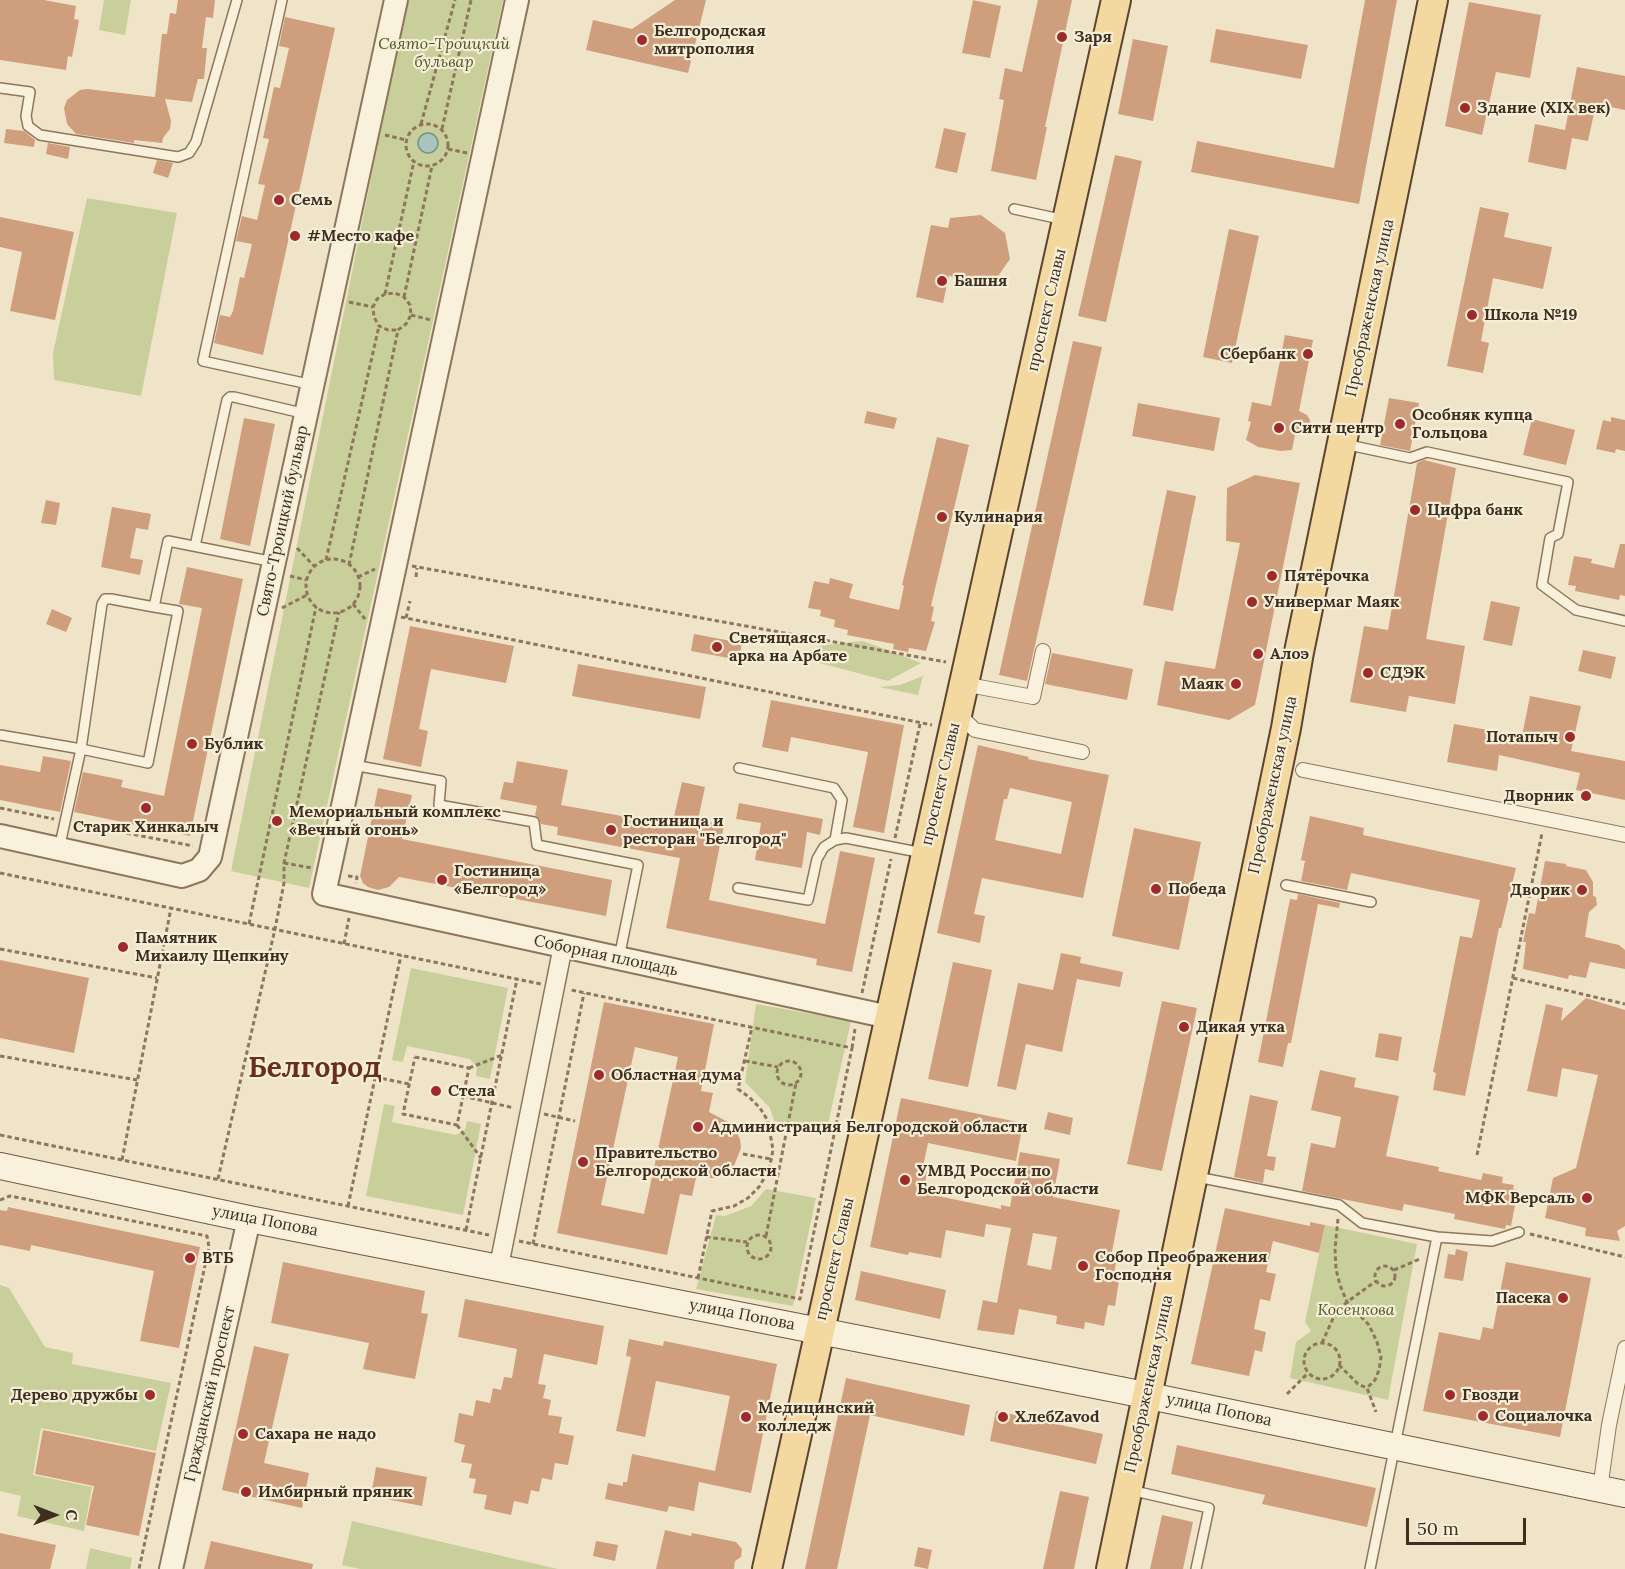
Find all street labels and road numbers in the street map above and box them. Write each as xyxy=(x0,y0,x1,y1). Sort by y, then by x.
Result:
street label: Преображенская улица xyxy=(1342,217,1398,399)
street label: проспект Славы xyxy=(1024,247,1070,373)
street label: Свято-Троицкий бульвар xyxy=(253,424,313,618)
street label: Преображенская улица xyxy=(1245,694,1301,876)
street label: проспект Славы xyxy=(918,721,964,847)
street label: Соборная площадь xyxy=(532,931,680,981)
street label: проспект Славы xyxy=(812,1196,858,1322)
street label: улица Попова xyxy=(211,1201,319,1241)
street label: Преображенская улица xyxy=(1121,1293,1177,1475)
street label: улица Попова xyxy=(688,1295,796,1335)
street label: Гражданский проспект xyxy=(180,1304,240,1484)
street label: улица Попова xyxy=(1165,1389,1273,1431)

